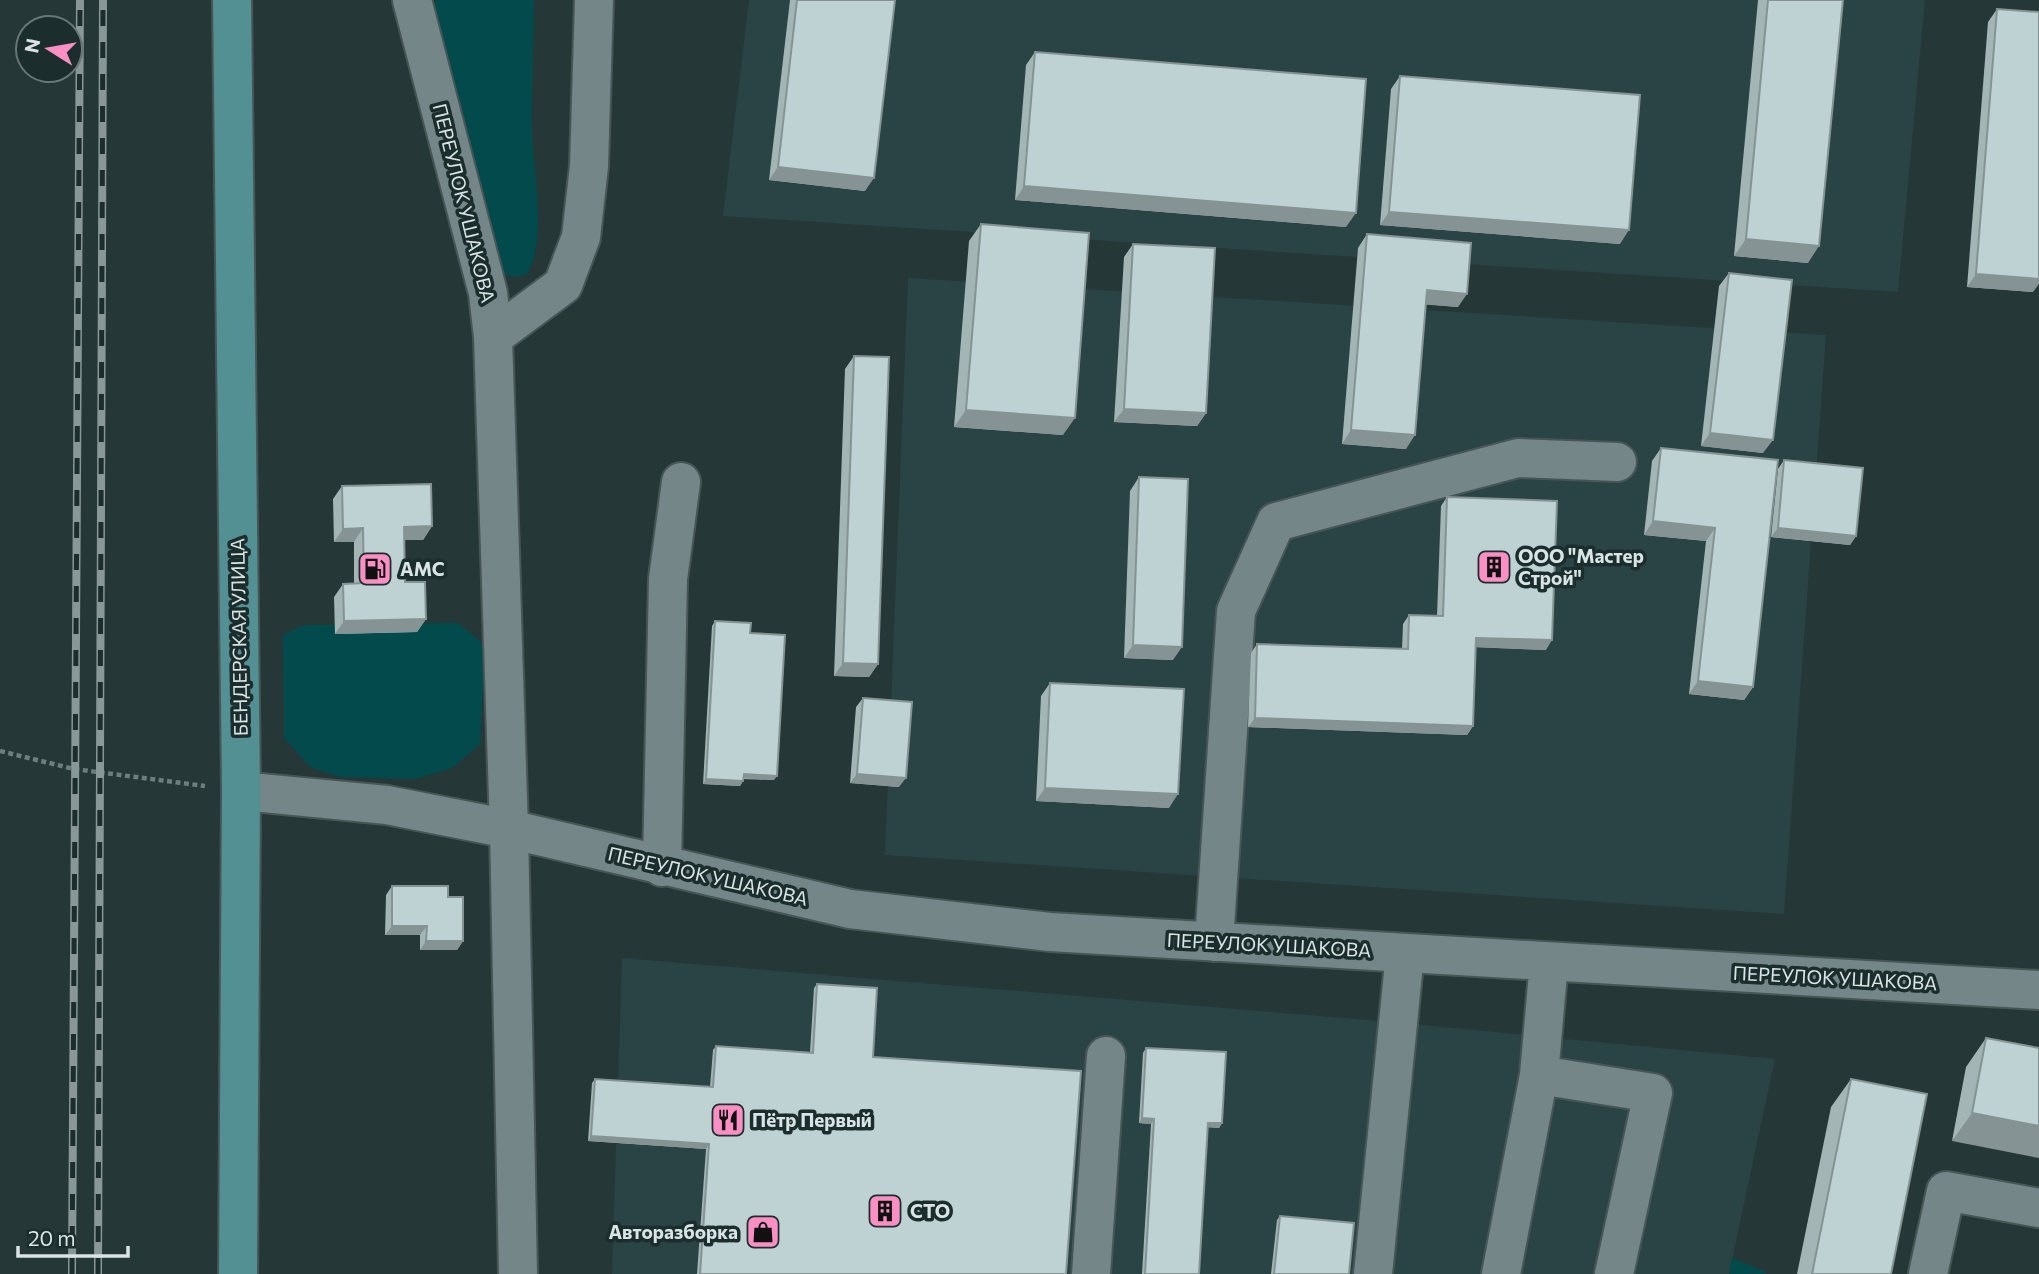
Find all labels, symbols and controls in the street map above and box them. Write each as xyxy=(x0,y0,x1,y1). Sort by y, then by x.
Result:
north arrow xyxy=(14,14,84,84)
text: N xyxy=(19,36,44,55)
street label: ПЕРЕУЛОК УШАКОВА xyxy=(429,101,500,305)
street label: БЕНДЕРСКАЯ УЛИЦА xyxy=(225,538,252,736)
place label: ООО "Мастер Строй" xyxy=(1518,544,1644,589)
building icon: ООО "Мастер Строй" xyxy=(1475,548,1513,586)
fuel station icon: АМС xyxy=(356,550,394,588)
place label: АМС xyxy=(400,557,445,580)
street label: ПЕРЕУЛОК УШАКОВА xyxy=(606,841,810,910)
street label: ПЕРЕУЛОК УШАКОВА xyxy=(1166,928,1372,961)
street label: ПЕРЕУЛОК УШАКОВА xyxy=(1732,961,1938,994)
restaurant icon: Пётр Первый xyxy=(709,1101,747,1139)
place label: Пётр Первый xyxy=(752,1108,872,1131)
building icon: СТО xyxy=(866,1192,904,1230)
place label: СТО xyxy=(910,1199,950,1222)
shop icon: Авторазборка xyxy=(744,1213,782,1251)
scale bar xyxy=(18,1214,128,1258)
place label: Авторазборка xyxy=(608,1220,738,1243)
text: 20 m xyxy=(28,1225,76,1250)

